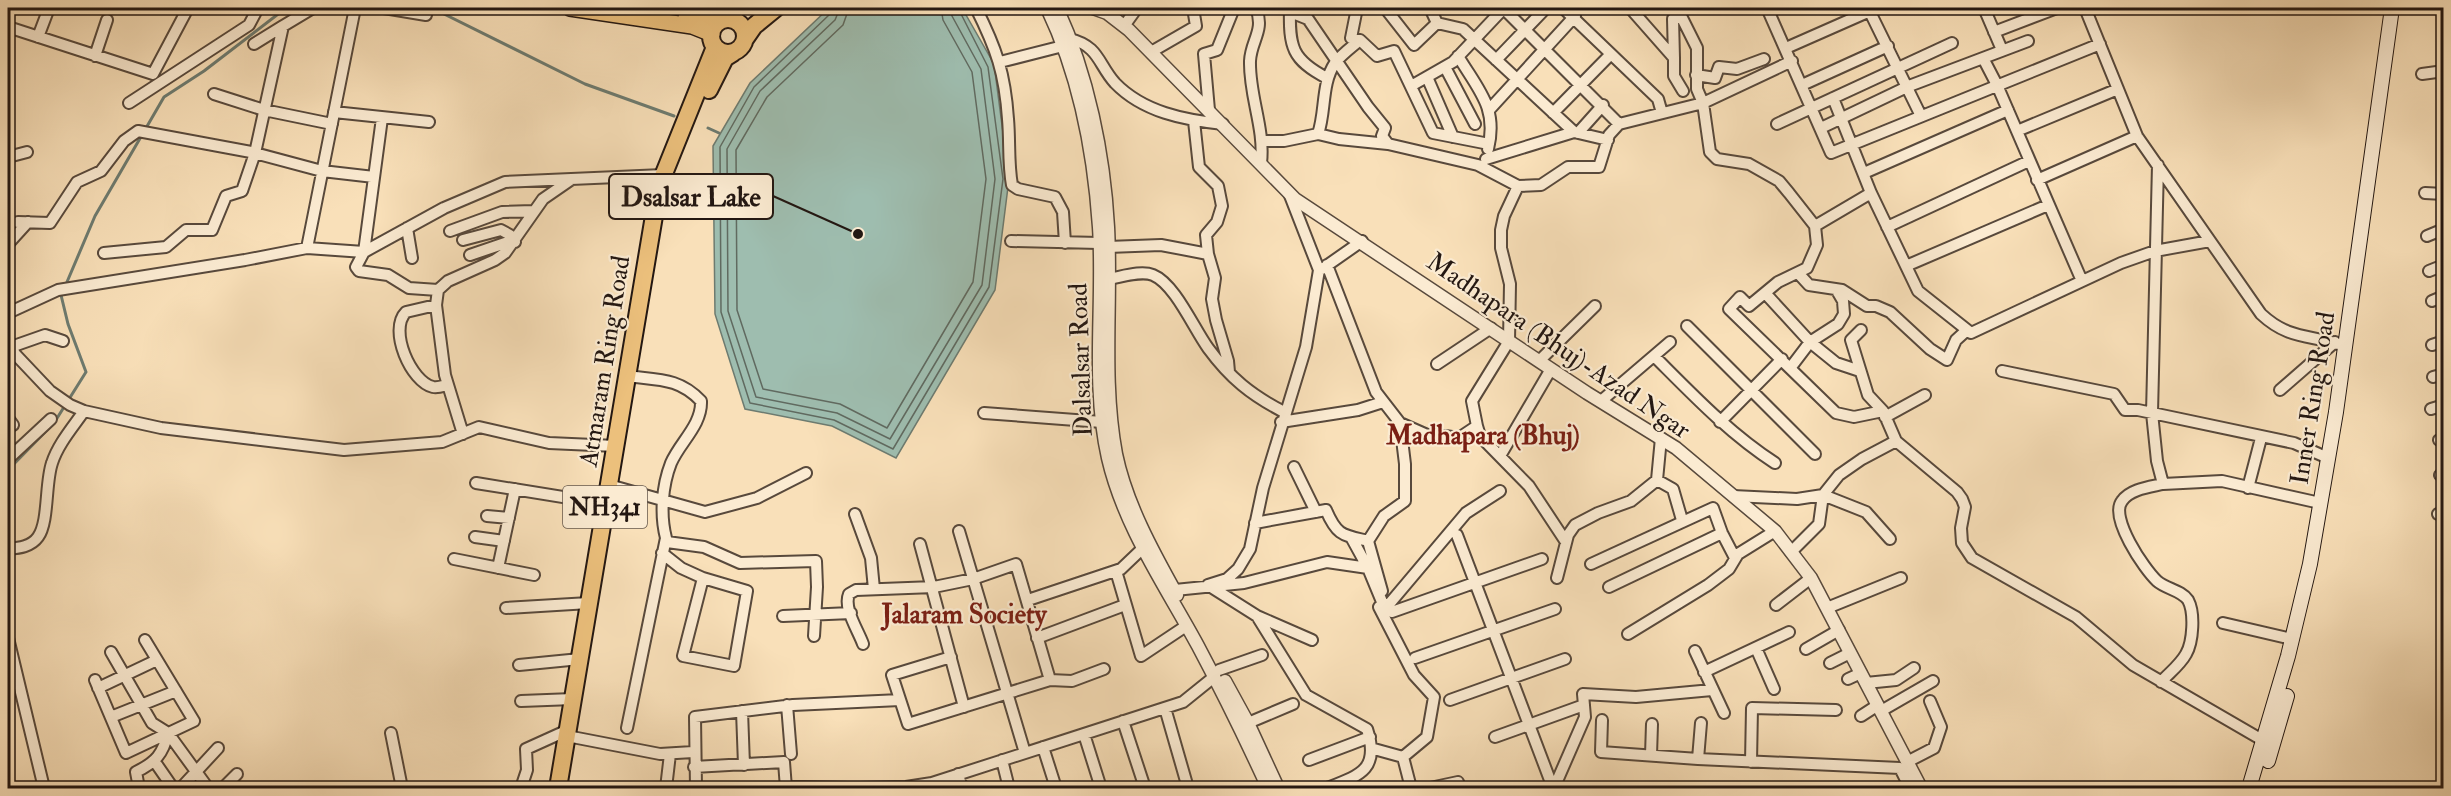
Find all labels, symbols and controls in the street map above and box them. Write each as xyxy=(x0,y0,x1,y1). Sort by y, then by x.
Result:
callout: Dsalsar Lake xyxy=(609,174,773,219)
text: Dsalsar Lake xyxy=(621,181,762,214)
street label: Madhapara (Bhuj)-Azad Ngar xyxy=(1421,245,1697,445)
street label: Atmaram Ring Road xyxy=(572,253,638,470)
street label: Dalsalsar Road xyxy=(1062,282,1100,437)
street label: Inner Ring Road xyxy=(2284,309,2343,487)
district label: Madhapara (Bhuj) xyxy=(1386,419,1580,451)
road number: NH341 xyxy=(563,486,647,528)
district label: Jalaram Society xyxy=(879,598,1048,632)

